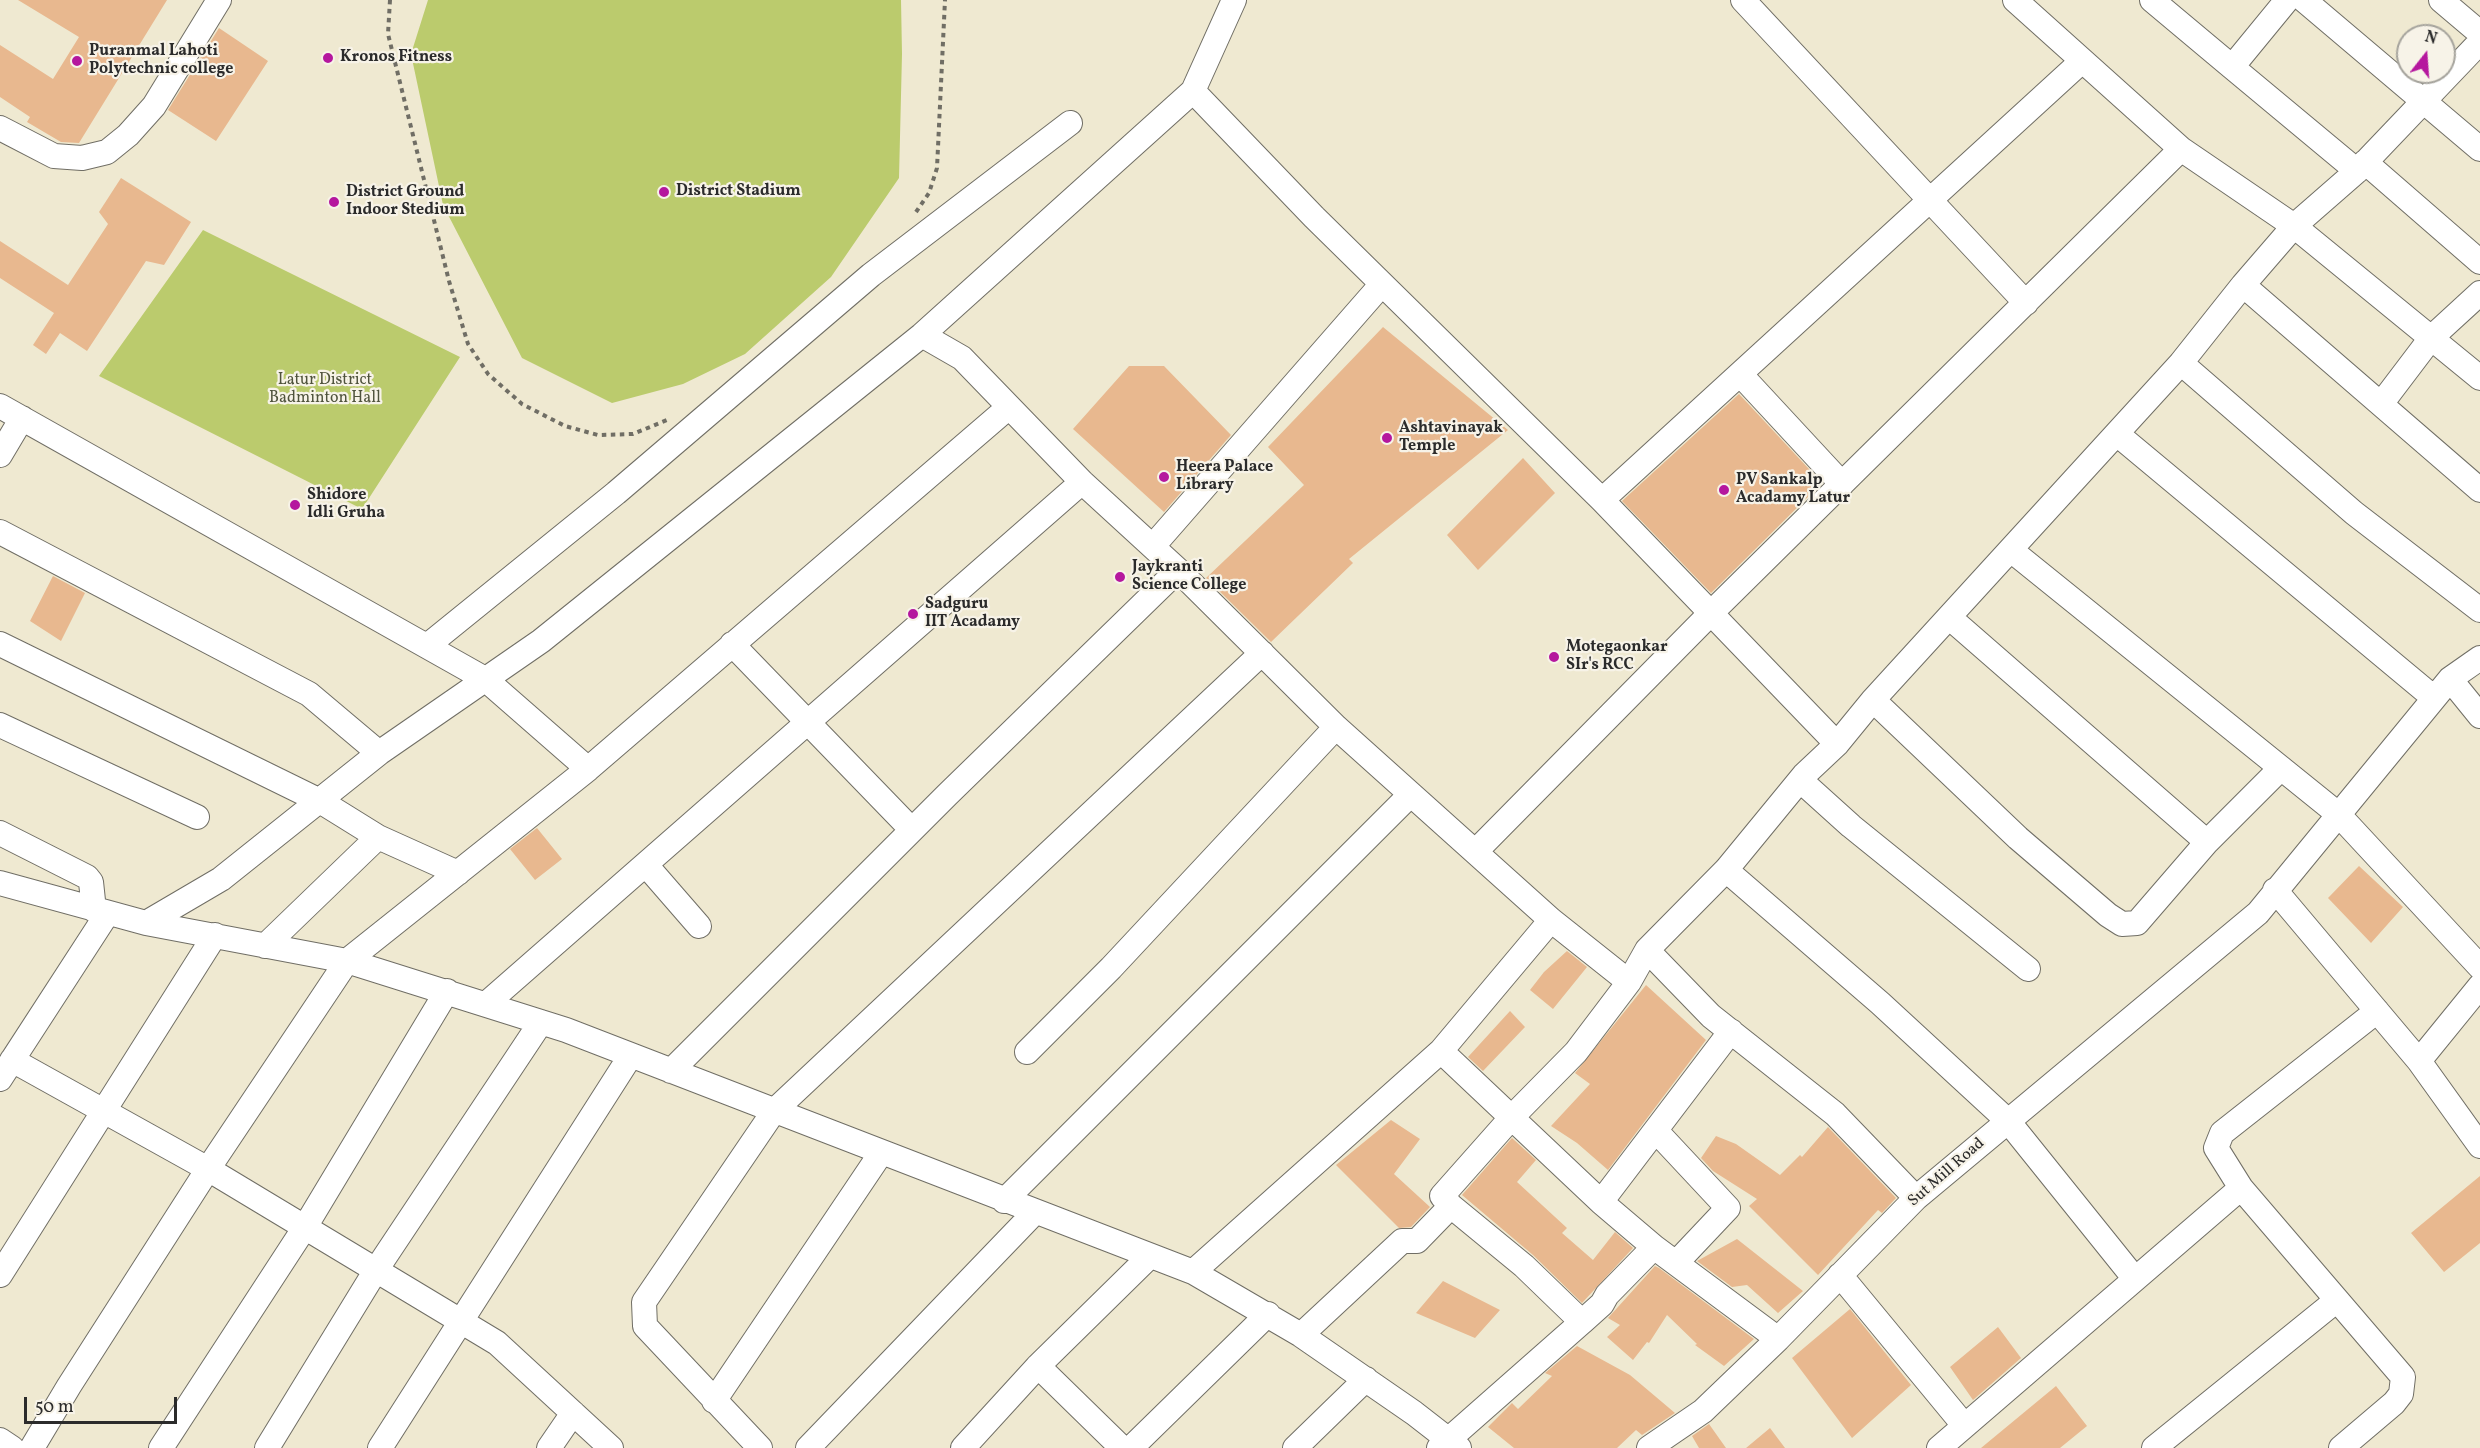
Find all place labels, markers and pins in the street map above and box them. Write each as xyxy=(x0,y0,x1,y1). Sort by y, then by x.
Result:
place label: Puranmal Lahoti Polytechnic college xyxy=(89,42,233,80)
place label: Kronos Fitness xyxy=(340,48,452,68)
marker: Kronos Fitness xyxy=(321,51,335,65)
marker: Puranmal Lahoti Polytechnic college xyxy=(70,54,84,68)
place label: District Stadium xyxy=(676,182,801,202)
place label: District Ground Indoor Stedium xyxy=(346,183,465,221)
marker: District Stadium xyxy=(657,185,671,199)
marker: District Ground Indoor Stedium xyxy=(327,195,341,209)
place label: Ashtavinayak Temple xyxy=(1399,419,1503,457)
marker: Ashtavinayak Temple xyxy=(1380,431,1394,445)
place label: Heera Palace Library xyxy=(1176,458,1273,496)
marker: Heera Palace Library xyxy=(1157,470,1171,484)
place label: PV Sankalp Acadamy Latur xyxy=(1736,471,1850,509)
marker: PV Sankalp Acadamy Latur xyxy=(1717,483,1731,497)
place label: Shidore Idli Gruha xyxy=(307,486,385,524)
marker: Shidore Idli Gruha xyxy=(288,498,302,512)
place label: Jaykranti Science College xyxy=(1132,558,1246,596)
marker: Jaykranti Science College xyxy=(1113,570,1127,584)
place label: Sadguru IIT Acadamy xyxy=(925,595,1020,633)
marker: Sadguru IIT Acadamy xyxy=(906,607,920,621)
place label: Motegaonkar SIr's RCC xyxy=(1566,638,1668,676)
marker: Motegaonkar SIr's RCC xyxy=(1547,650,1561,664)

